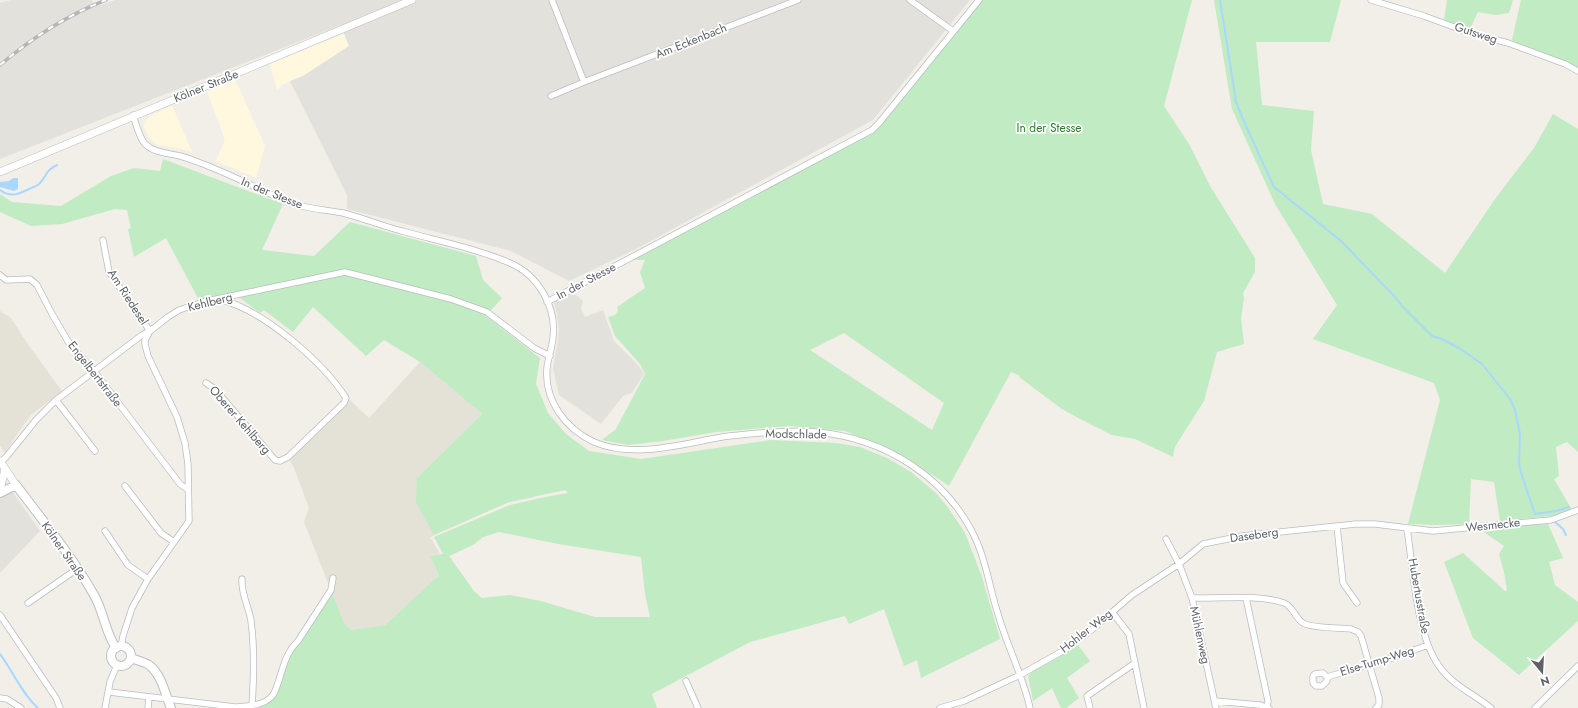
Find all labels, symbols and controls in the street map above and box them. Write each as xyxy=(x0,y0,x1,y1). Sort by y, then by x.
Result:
street label: Gutsweg xyxy=(1452,18,1500,48)
street label: Am Eckenbach xyxy=(653,19,729,63)
street label: Kölner Straße xyxy=(171,65,241,107)
park label: In der Stesse xyxy=(1016,119,1082,137)
street label: In der Stesse xyxy=(238,172,306,214)
street label: In der Stesse xyxy=(553,258,619,304)
street label: Am Riedesel xyxy=(103,265,153,329)
street label: Kehlberg xyxy=(186,288,234,316)
street label: Engelbertstraße xyxy=(64,337,126,411)
street label: Oberer Kehlberg xyxy=(205,382,275,458)
street label: Modschlade xyxy=(765,424,827,444)
street label: Wesmecke xyxy=(1465,513,1521,537)
street label: Kölner Straße xyxy=(37,518,91,584)
street label: Daseberg xyxy=(1229,523,1279,547)
street label: Hubertusstraße xyxy=(1403,557,1435,635)
street label: Hohler Weg xyxy=(1056,605,1116,657)
street label: Mühlenweg xyxy=(1185,605,1215,665)
street label: Else-Tump-Weg xyxy=(1338,641,1416,681)
north arrow xyxy=(1522,652,1562,692)
text: N xyxy=(1538,673,1552,690)

